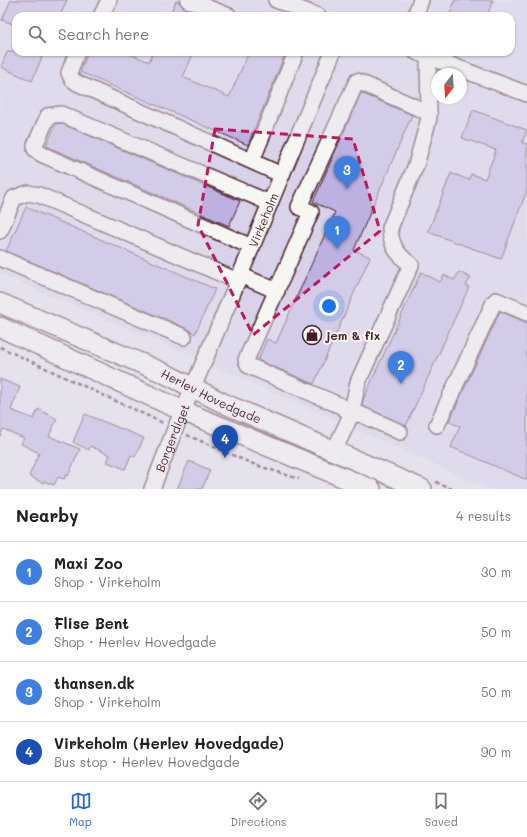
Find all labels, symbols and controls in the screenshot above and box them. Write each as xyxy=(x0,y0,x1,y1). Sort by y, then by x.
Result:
search box xyxy=(12,12,515,56)
icon: search xyxy=(26,23,48,45)
text: Search here xyxy=(58,24,149,44)
north arrow xyxy=(431,68,467,104)
pin: 3 xyxy=(334,156,360,189)
street label: Virkeholm xyxy=(245,190,282,250)
pin: 1 xyxy=(324,216,350,249)
your location xyxy=(319,296,339,316)
shop icon: jem & fix xyxy=(301,324,323,346)
place label: jem & fix xyxy=(325,327,380,343)
pin: 2 xyxy=(388,351,414,384)
street label: Herlev Hovedgade xyxy=(159,365,264,427)
street label: Borgerdiget xyxy=(151,401,193,474)
pin: 4 xyxy=(212,425,238,458)
text: Nearby xyxy=(16,504,78,526)
text: 4 results xyxy=(456,507,511,524)
text: Maxi Zoo xyxy=(54,553,123,573)
text: 1 xyxy=(26,563,32,580)
text: 30 m xyxy=(481,563,511,580)
text: Shop · Virkeholm xyxy=(54,573,161,590)
text: Flise Bent xyxy=(54,613,129,633)
text: 2 xyxy=(25,623,33,640)
text: 50 m xyxy=(481,623,511,640)
text: Shop · Herlev Hovedgade xyxy=(54,633,217,650)
text: thansen.dk xyxy=(54,673,135,693)
text: 3 xyxy=(25,683,33,700)
text: 50 m xyxy=(481,683,511,700)
text: Shop · Virkeholm xyxy=(54,693,161,710)
text: Virkeholm (Herlev Hovedgade) xyxy=(54,733,284,753)
text: 4 xyxy=(25,743,33,760)
text: 90 m xyxy=(481,743,511,760)
text: Bus stop · Herlev Hovedgade xyxy=(54,753,240,770)
tab: Map xyxy=(69,790,92,829)
tab: Directions xyxy=(230,790,286,829)
tab: Saved xyxy=(425,790,458,829)

